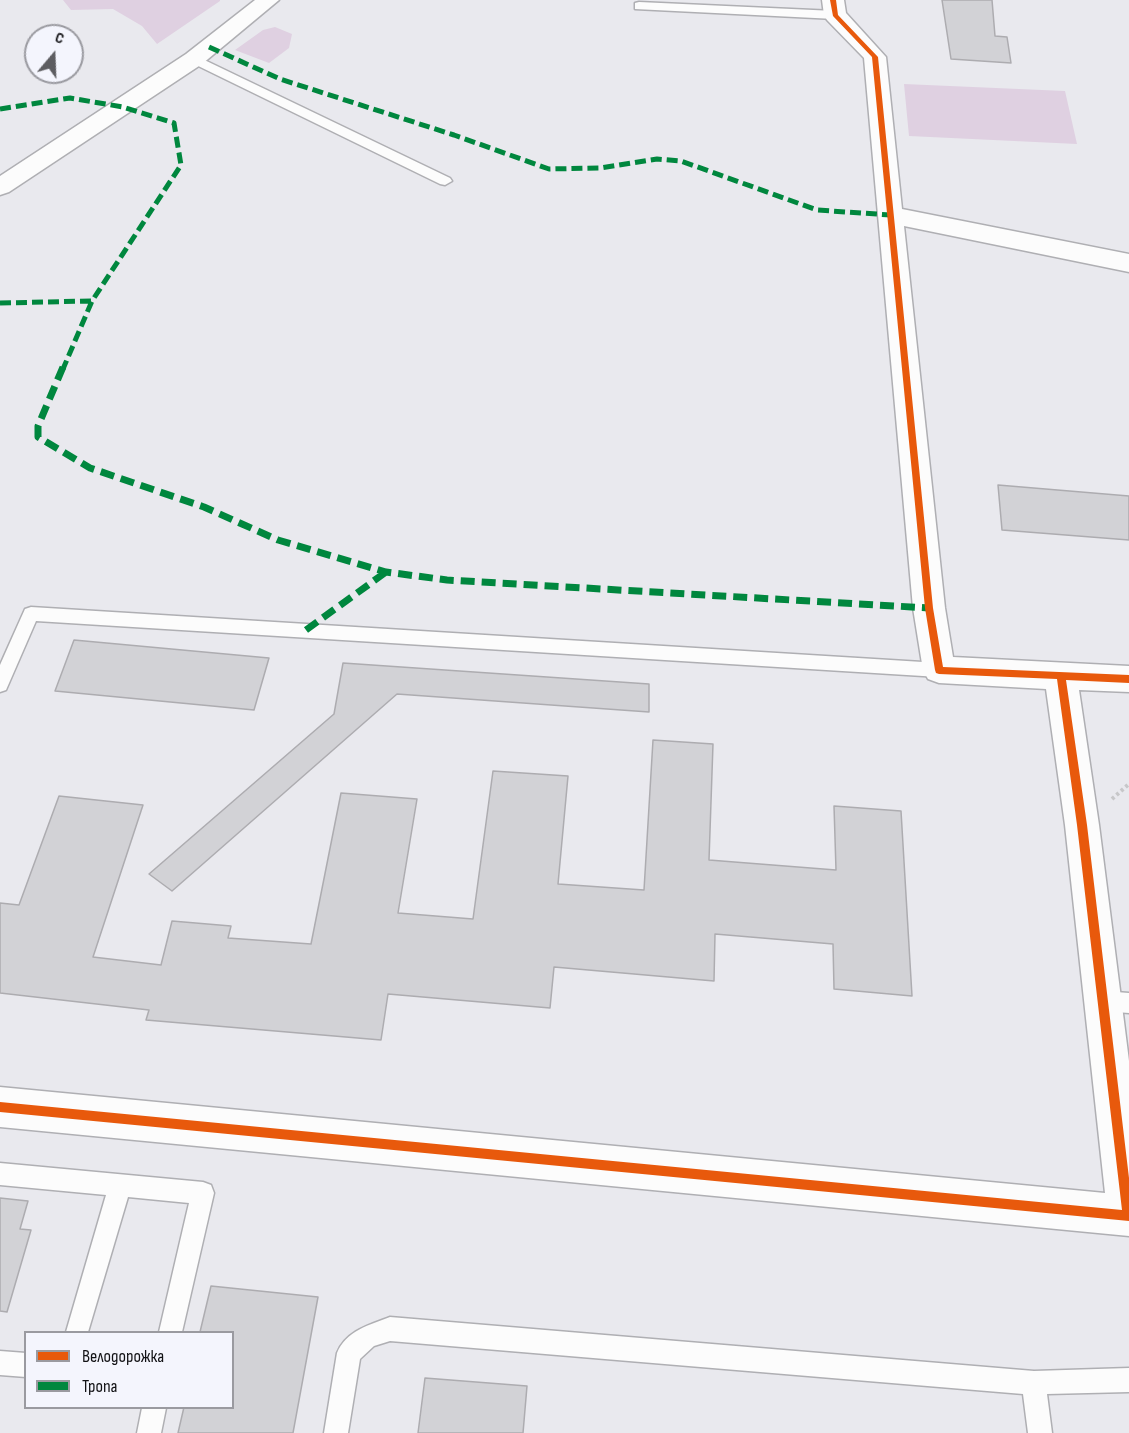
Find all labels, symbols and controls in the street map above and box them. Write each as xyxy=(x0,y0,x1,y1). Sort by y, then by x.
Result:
north arrow xyxy=(24,24,84,84)
text: С xyxy=(52,28,66,49)
legend xyxy=(24,1331,234,1409)
text: Велодорожка xyxy=(82,1346,164,1367)
text: Тропа xyxy=(82,1376,118,1397)

